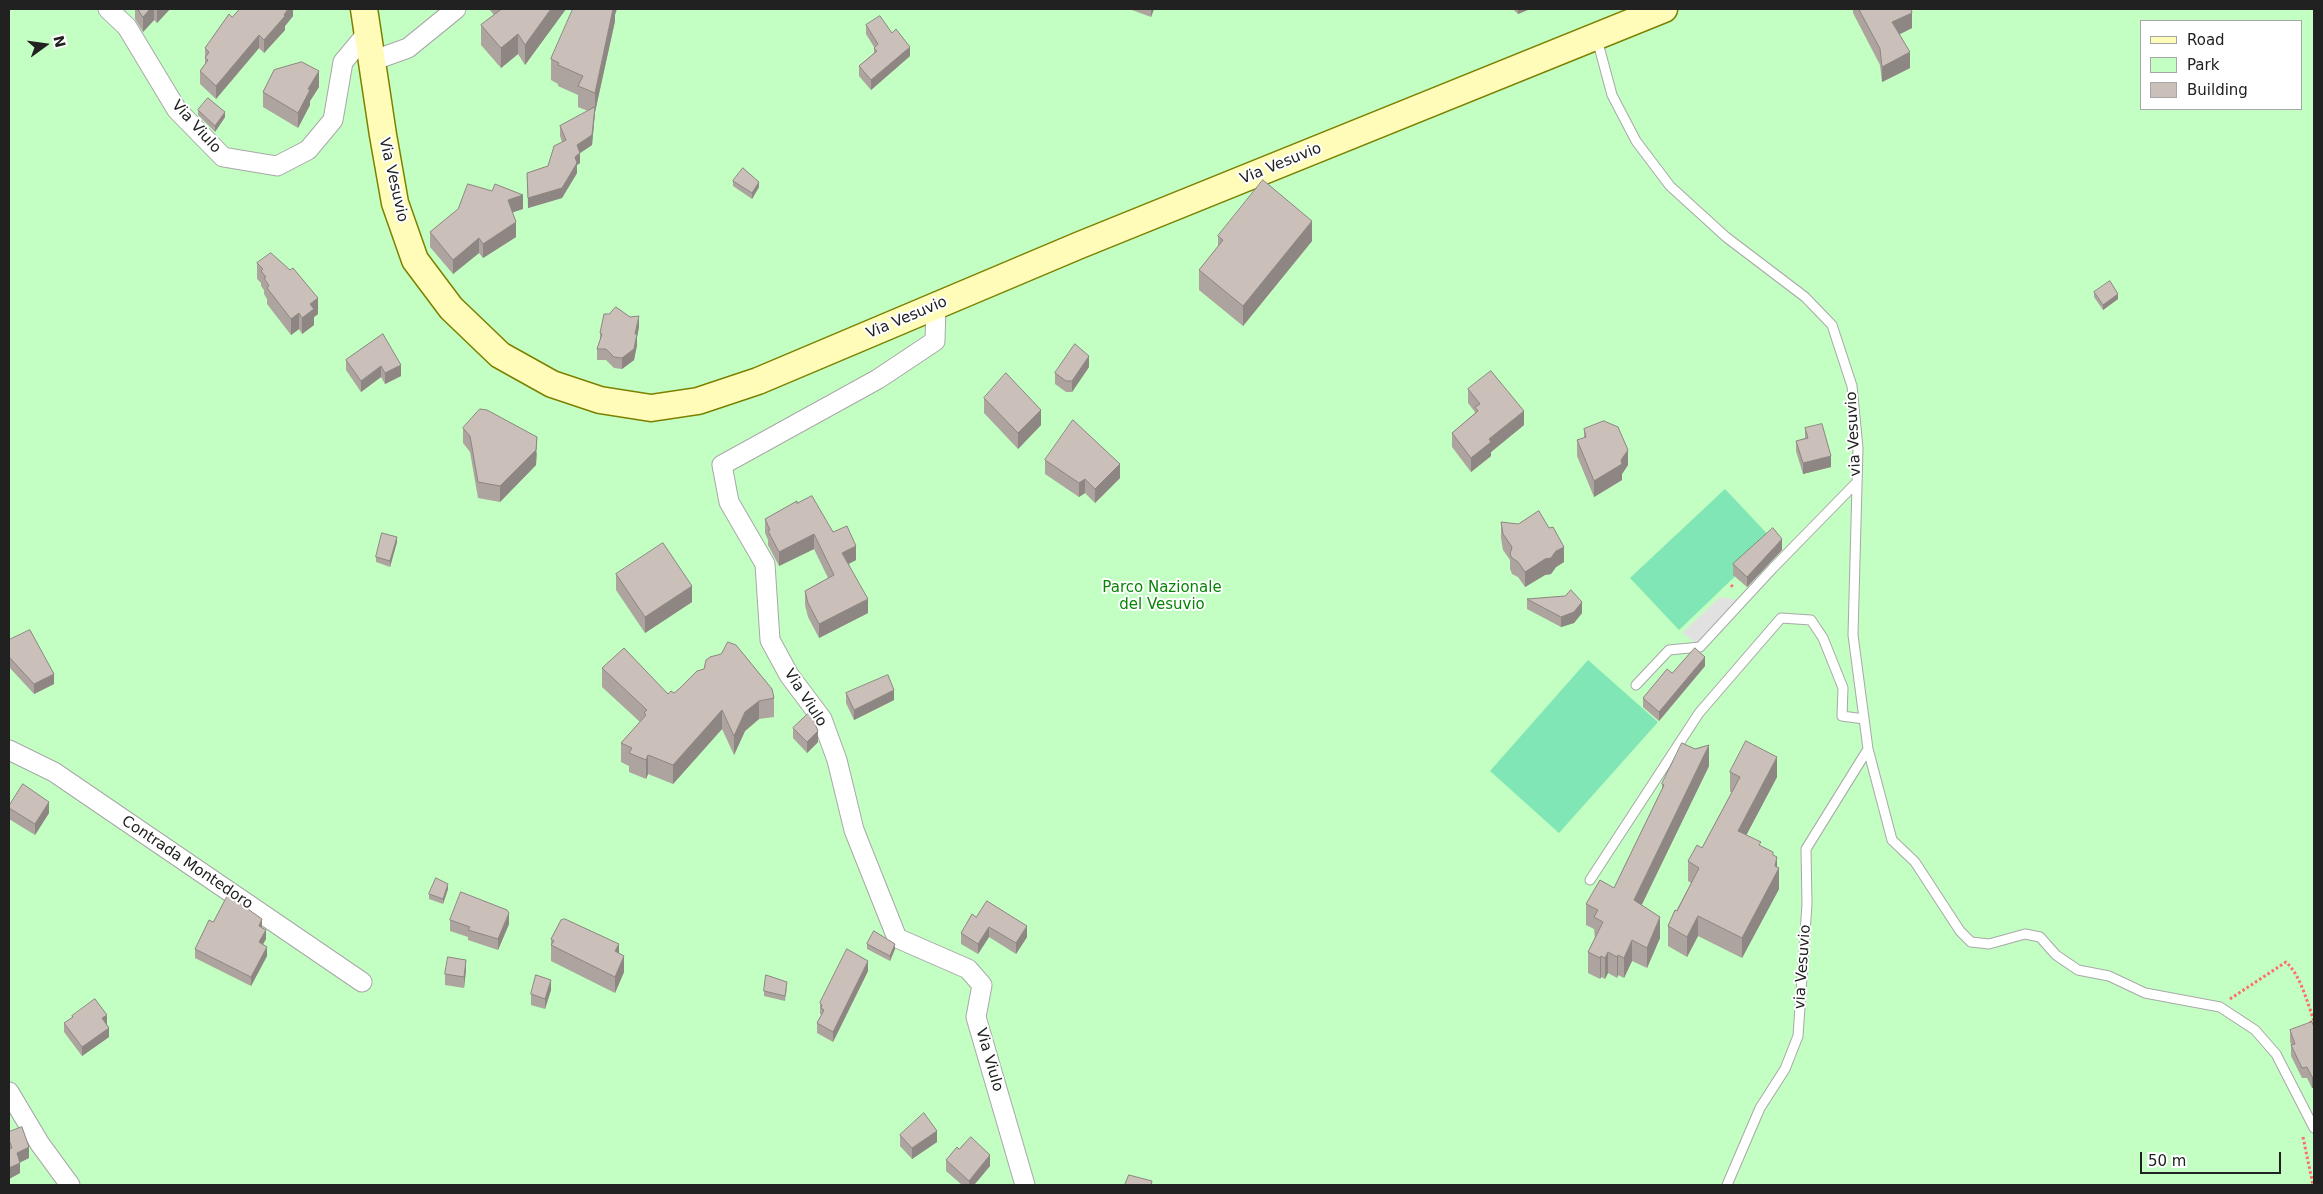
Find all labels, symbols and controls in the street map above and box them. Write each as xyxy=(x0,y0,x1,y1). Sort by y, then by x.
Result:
north arrow xyxy=(20,20,70,70)
legend xyxy=(2140,20,2303,110)
text: Road xyxy=(2187,31,2225,49)
text: N xyxy=(50,34,69,49)
text: Park xyxy=(2187,56,2219,74)
text: Building xyxy=(2187,81,2248,99)
street label: Via Viulo xyxy=(168,97,224,157)
street label: Via Vesuvio xyxy=(375,136,411,224)
street label: Via Vesuvio xyxy=(1238,140,1324,188)
street label: Via Vesuvio xyxy=(864,293,950,343)
street label: via Vesuvio xyxy=(1843,391,1865,477)
park label: Parco Nazionale del Vesuvio xyxy=(1102,579,1222,614)
street label: Via Viulo xyxy=(780,666,830,730)
street label: Contrada Montedoro xyxy=(118,812,256,914)
street label: via Vesuvio xyxy=(1791,924,1815,1010)
street label: Via Viulo xyxy=(971,1026,1007,1094)
scale bar xyxy=(2143,1142,2284,1174)
text: 50 m xyxy=(2148,1152,2186,1170)

